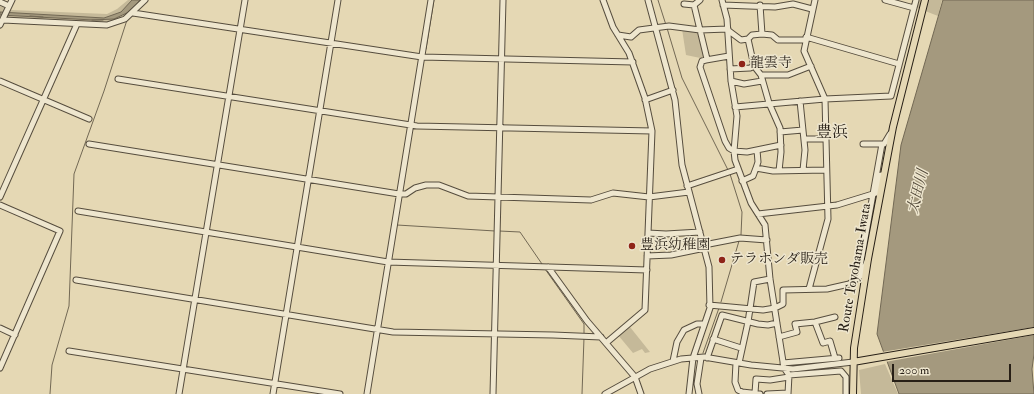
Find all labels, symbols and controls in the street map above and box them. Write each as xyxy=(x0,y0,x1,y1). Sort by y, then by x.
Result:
place label: 龍雲寺 xyxy=(750,56,792,72)
marker: 龍雲寺 xyxy=(737,59,747,69)
district label: 豊浜 xyxy=(816,124,848,144)
water label: 太田川 xyxy=(905,168,933,216)
street label: Route Toyohama-Iwata xyxy=(836,202,876,334)
place label: 豊浜幼稚園 xyxy=(640,238,710,254)
marker: 豊浜幼稚園 xyxy=(627,241,637,251)
place label: テラホンダ販売 xyxy=(730,252,828,268)
marker: テラホンダ販売 xyxy=(717,255,727,265)
scale bar xyxy=(894,356,1013,382)
text: 200 m xyxy=(899,363,929,378)

